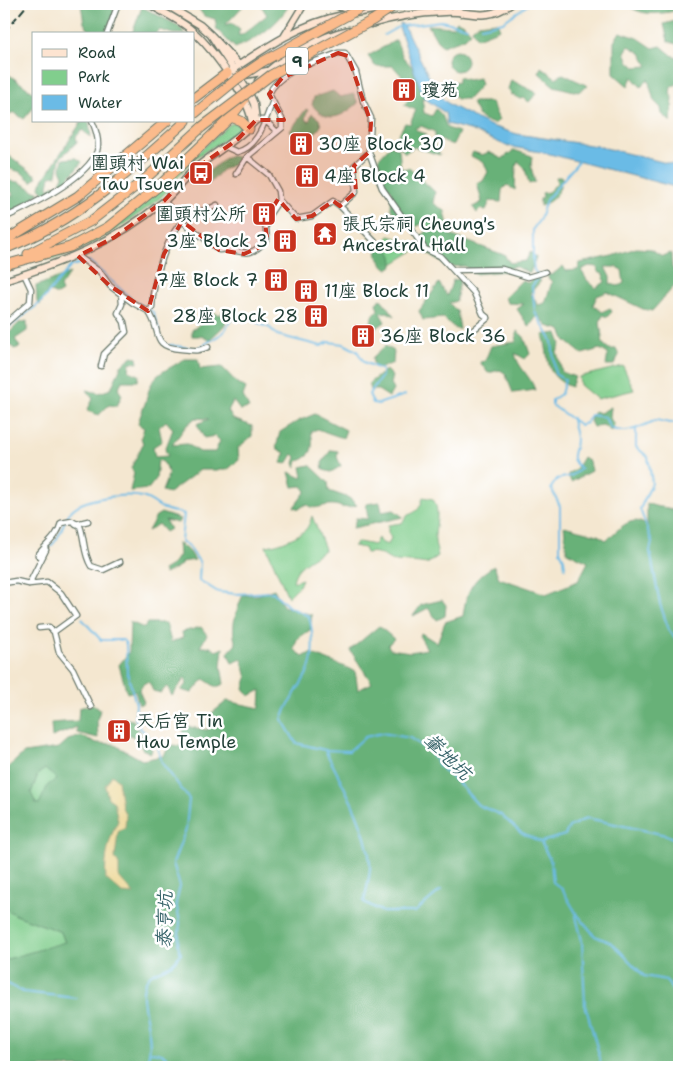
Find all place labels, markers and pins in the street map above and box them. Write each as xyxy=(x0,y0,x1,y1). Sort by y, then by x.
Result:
building icon: 瓊苑 xyxy=(391,77,417,103)
place label: 瓊苑 xyxy=(422,78,458,102)
building icon: 30座 Block 30 xyxy=(288,131,314,157)
place label: 30座 Block 30 xyxy=(318,132,444,156)
place label: 圍頭村 Wai Tau Tsuen xyxy=(91,151,184,196)
bus stop icon: 圍頭村 Wai Tau Tsuen xyxy=(188,160,214,186)
building icon: 4座 Block 4 xyxy=(294,163,320,189)
place label: 4座 Block 4 xyxy=(324,164,426,188)
building icon: 圍頭村公所 xyxy=(251,201,277,227)
place label: 圍頭村公所 xyxy=(156,202,246,226)
place label: 張氏宗祠 Cheung's Ancestral Hall xyxy=(342,212,495,257)
temple icon: 張氏宗祠 Cheung's Ancestral Hall xyxy=(312,221,338,247)
building icon: 3座 Block 3 xyxy=(272,228,298,254)
place label: 3座 Block 3 xyxy=(166,229,268,253)
building icon: 7座 Block 7 xyxy=(263,267,289,293)
place label: 7座 Block 7 xyxy=(156,268,258,292)
building icon: 11座 Block 11 xyxy=(293,278,319,304)
place label: 11座 Block 11 xyxy=(324,279,429,303)
building icon: 28座 Block 28 xyxy=(303,303,329,329)
place label: 28座 Block 28 xyxy=(172,304,298,328)
building icon: 36座 Block 36 xyxy=(350,323,376,349)
place label: 36座 Block 36 xyxy=(380,324,506,348)
place label: 天后宮 Tin Hau Temple xyxy=(136,709,236,754)
building icon: 天后宮 Tin Hau Temple xyxy=(106,718,132,744)

